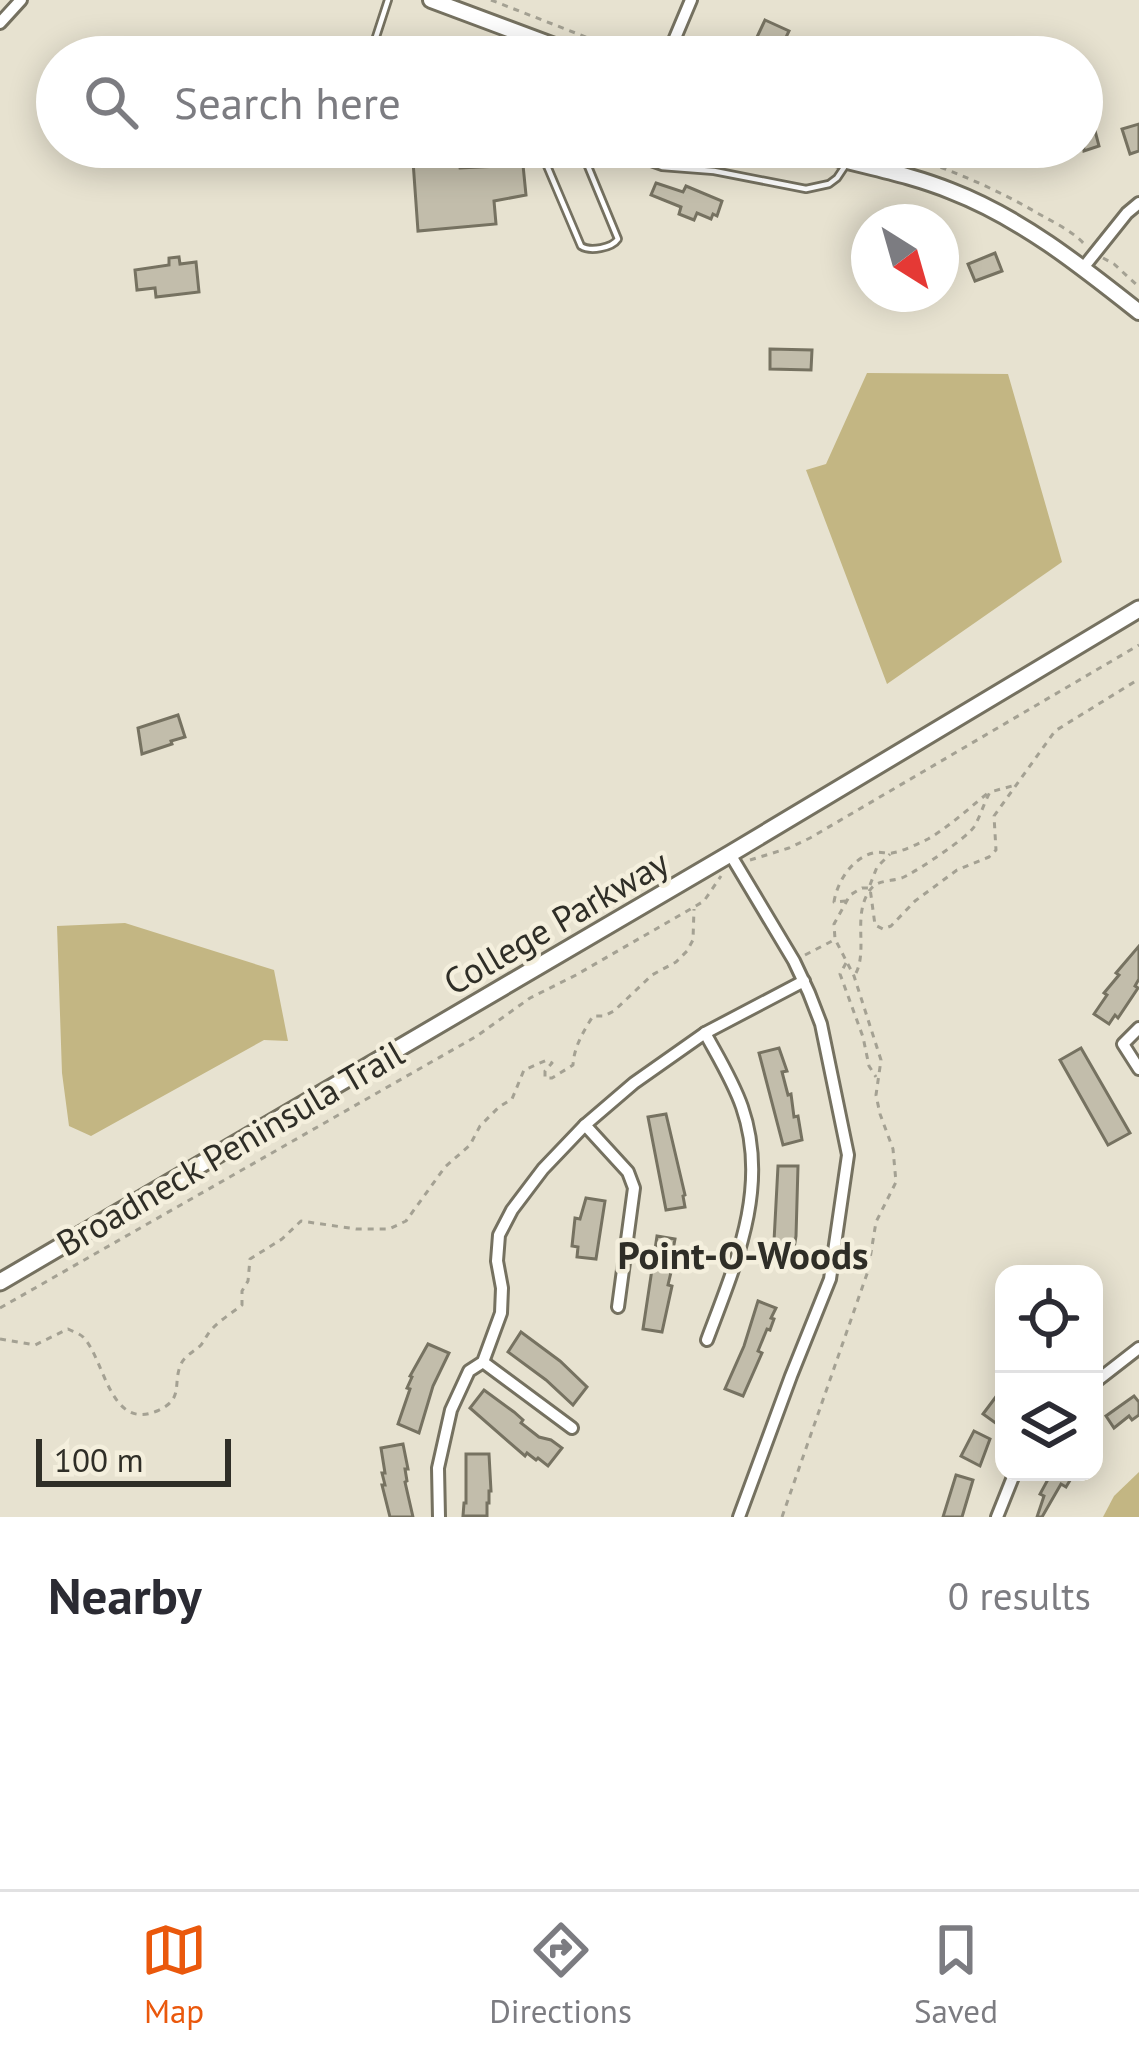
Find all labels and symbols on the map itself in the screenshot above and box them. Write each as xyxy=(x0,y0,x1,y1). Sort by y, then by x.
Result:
north arrow xyxy=(851,204,959,312)
street label: College Parkway xyxy=(435,838,677,1005)
street label: Broadneck Peninsula Trail xyxy=(48,1029,412,1266)
district label: Point-O-Woods xyxy=(618,1229,868,1280)
scale bar xyxy=(36,1433,231,1486)

